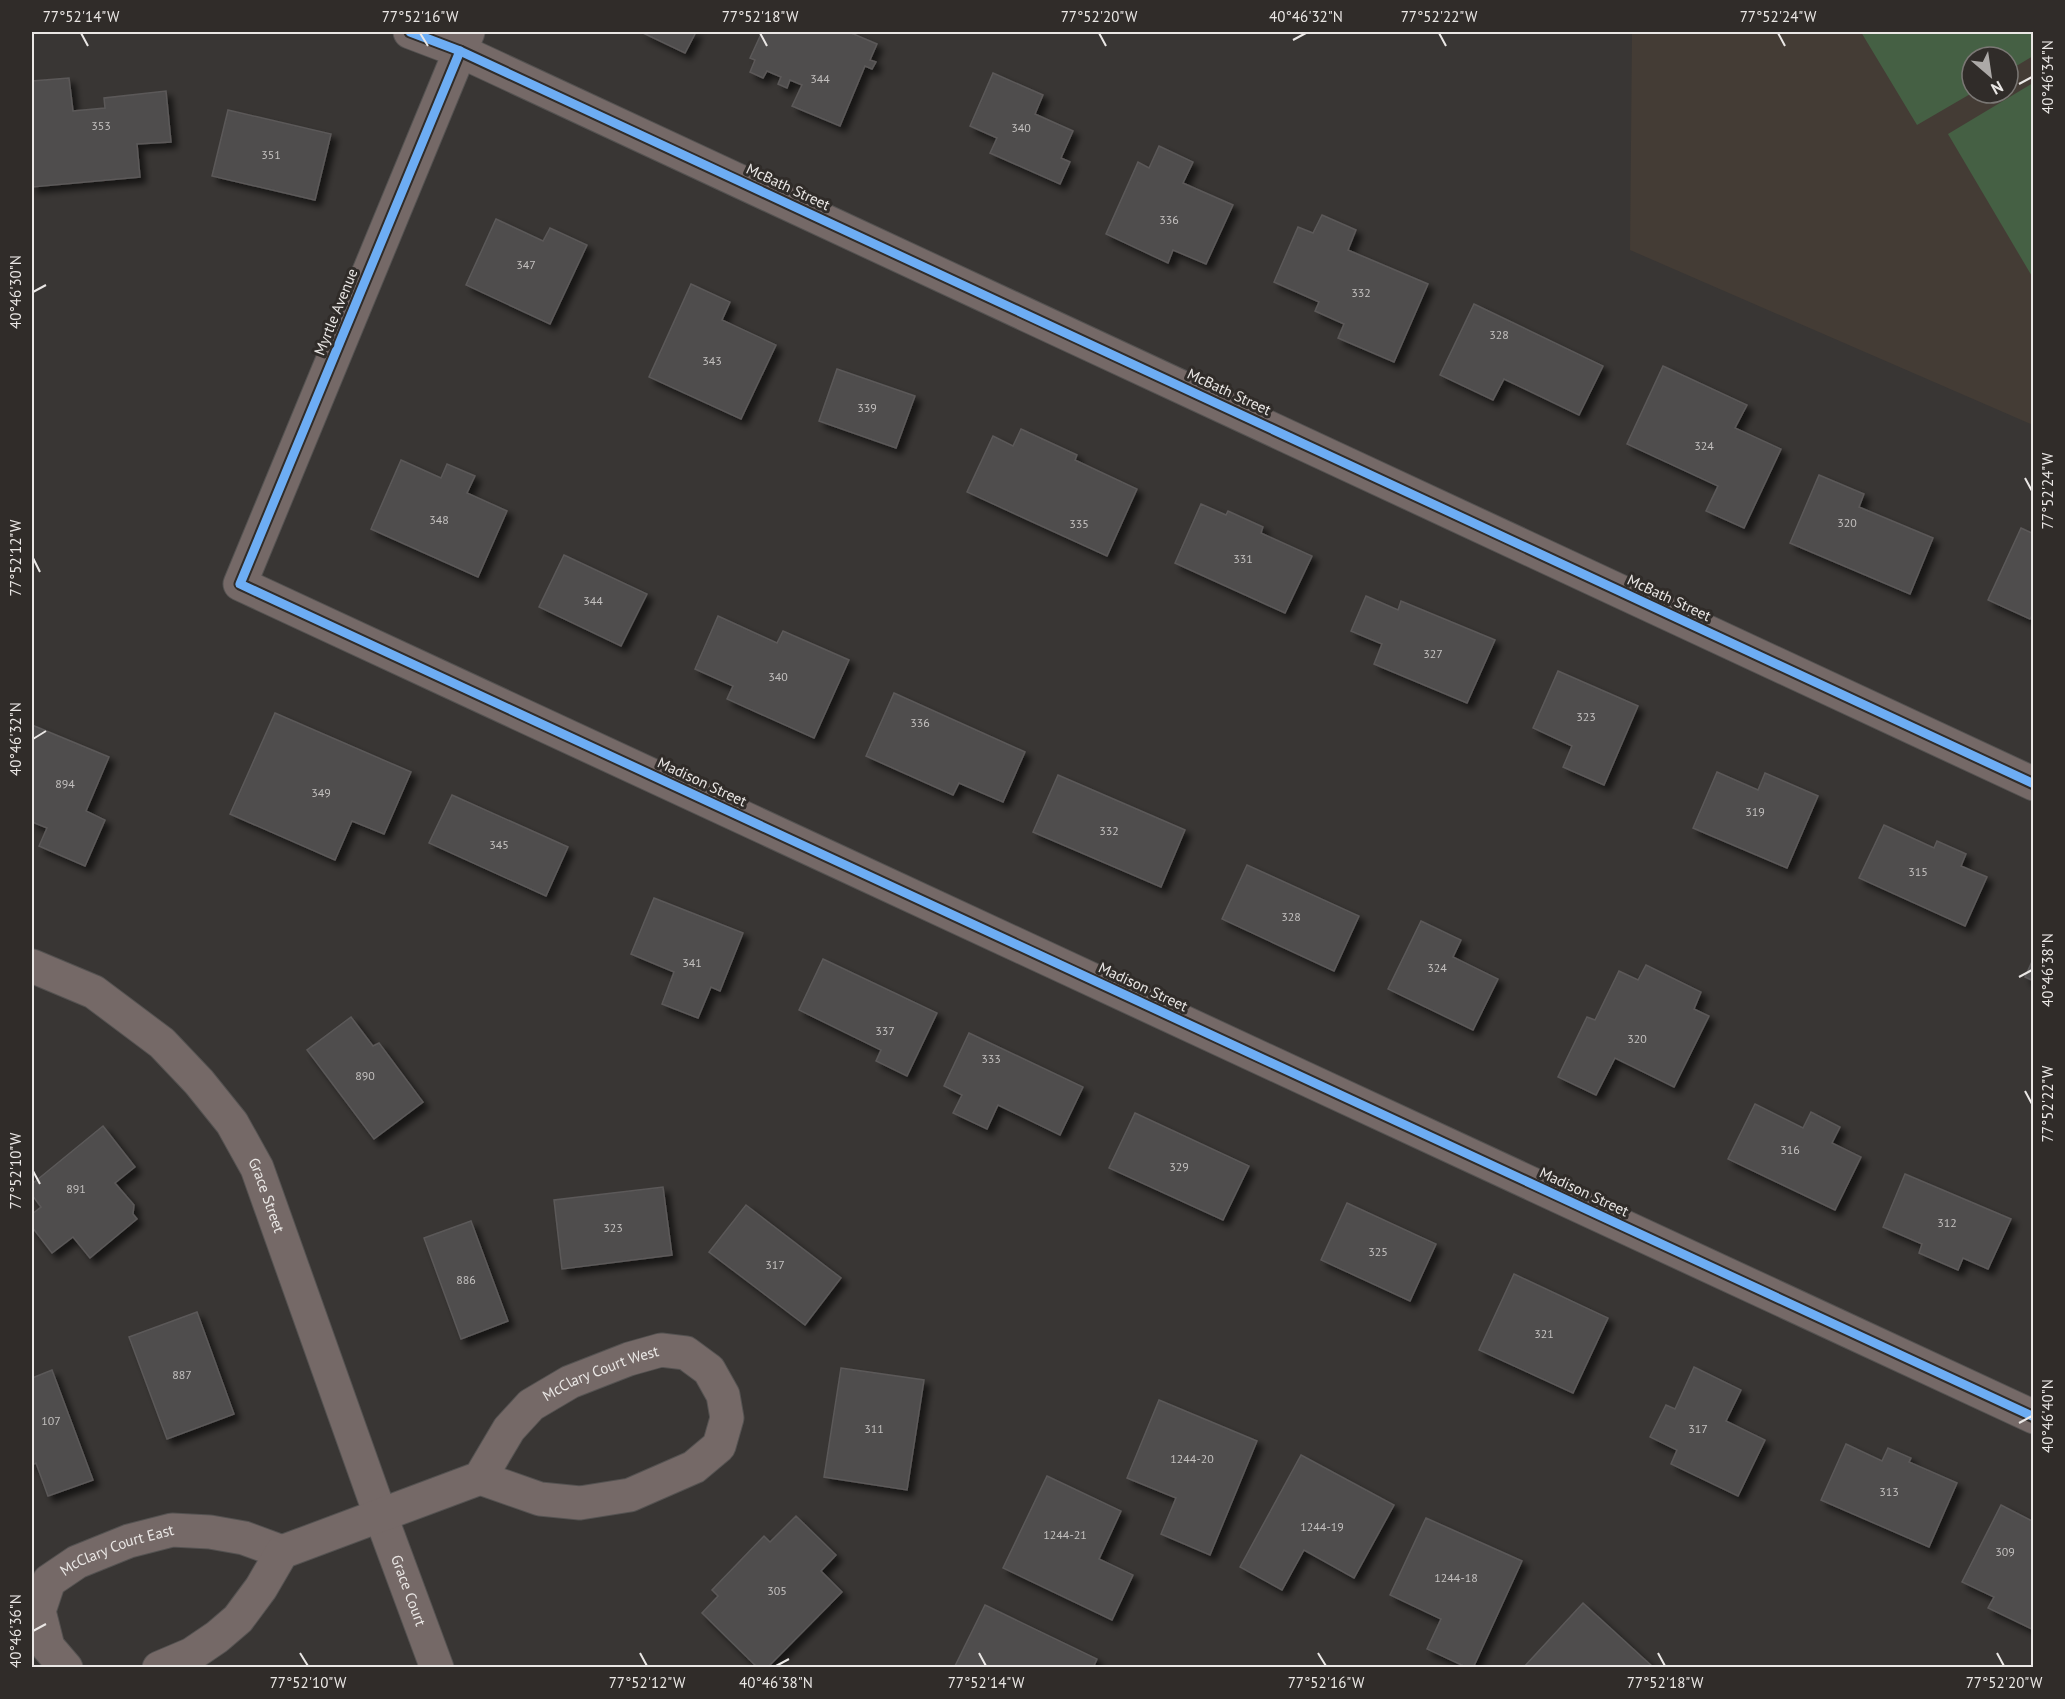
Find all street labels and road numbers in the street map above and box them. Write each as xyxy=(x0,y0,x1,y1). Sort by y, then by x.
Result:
street label: McBath Street xyxy=(743,159,833,214)
street label: Myrtle Avenue xyxy=(310,266,362,358)
street label: McBath Street xyxy=(1184,364,1274,419)
street label: McBath Street xyxy=(1624,570,1714,625)
street label: Madison Street xyxy=(655,753,750,811)
street label: Madison Street xyxy=(1096,958,1191,1016)
street label: Grace Street xyxy=(244,1154,289,1235)
street label: Madison Street xyxy=(1537,1163,1632,1221)
street label: McClary Court West xyxy=(539,1341,661,1405)
street label: McClary Court East xyxy=(56,1520,176,1580)
street label: Grace Court xyxy=(387,1552,431,1629)

